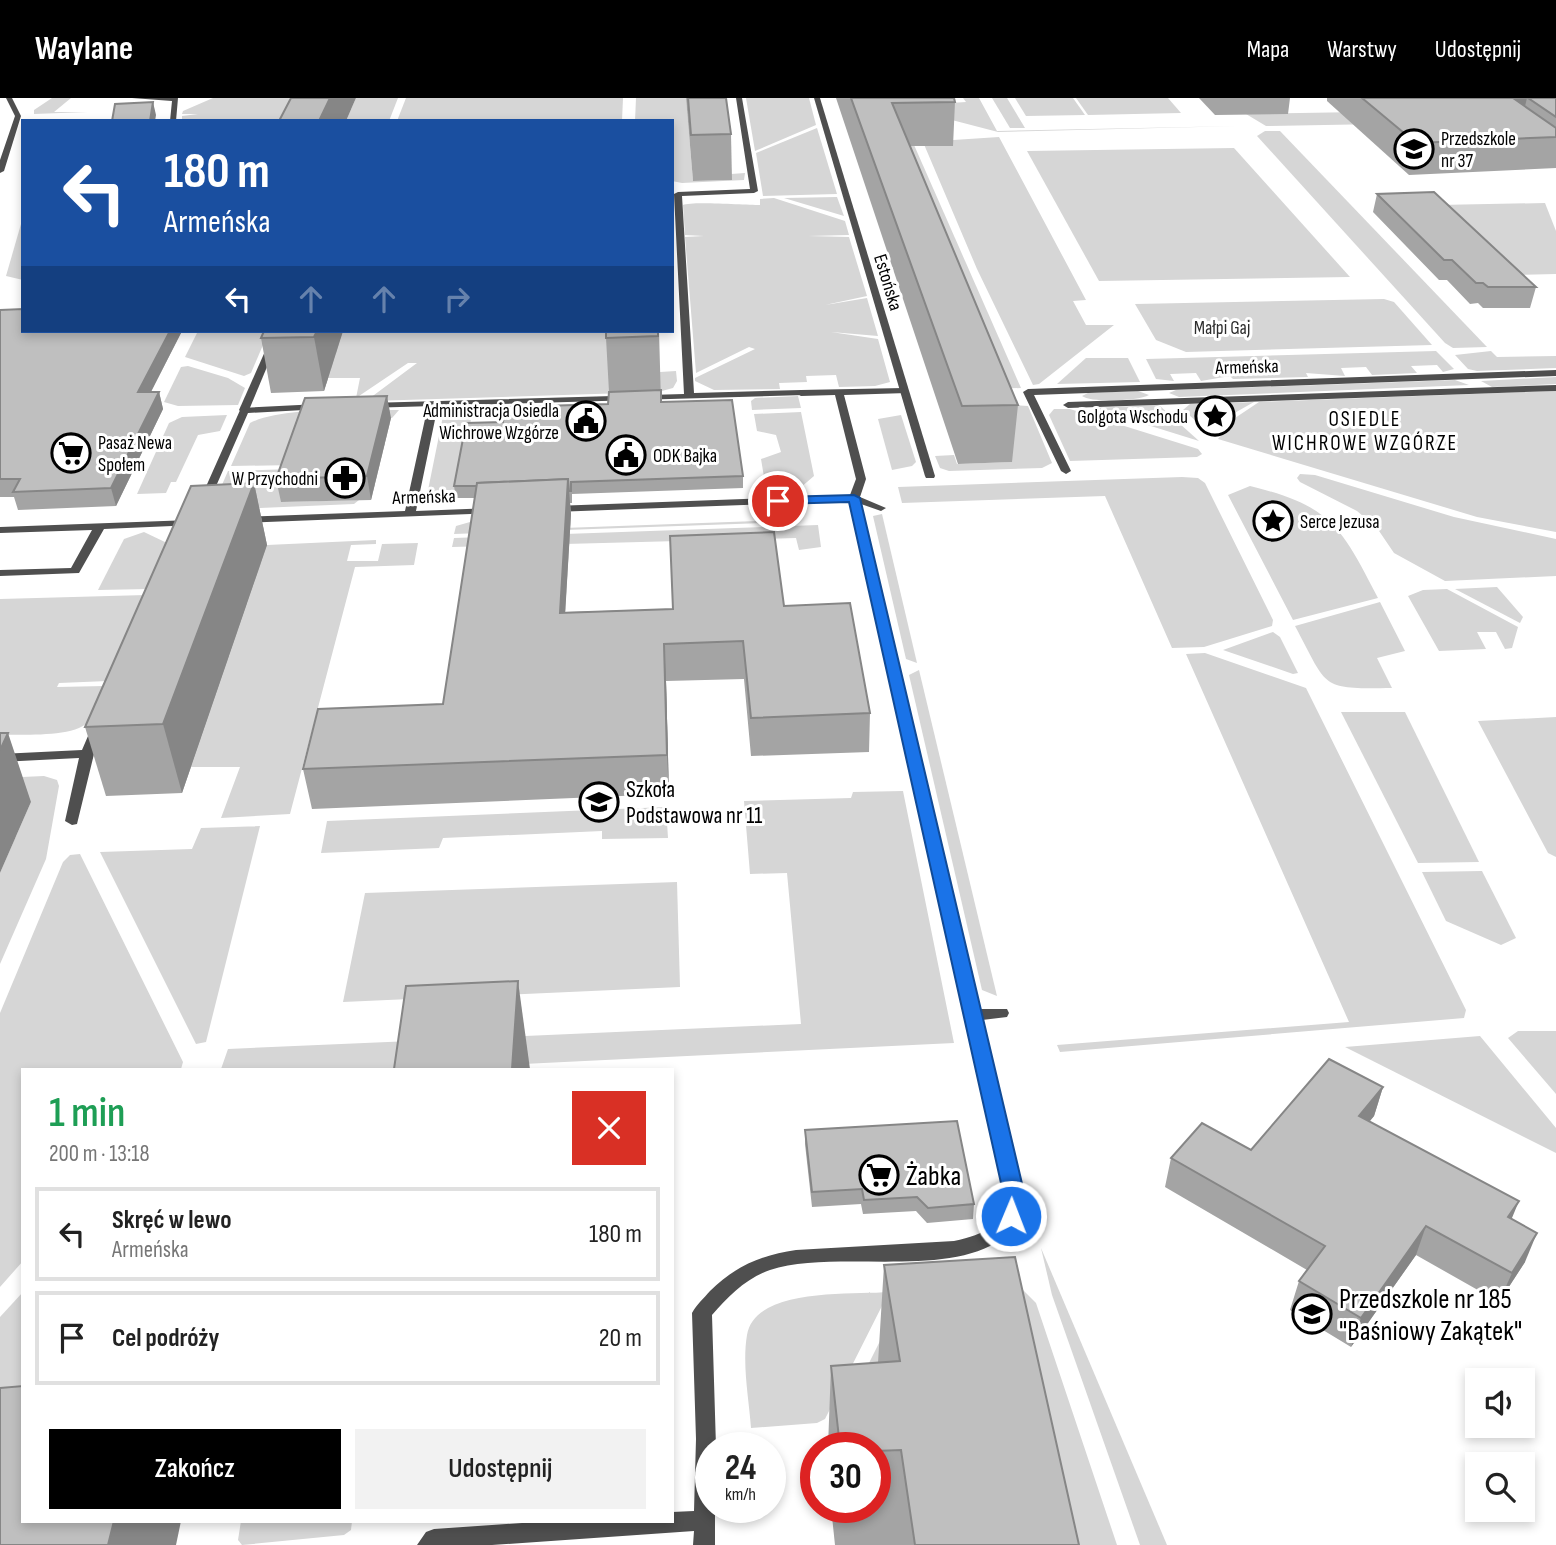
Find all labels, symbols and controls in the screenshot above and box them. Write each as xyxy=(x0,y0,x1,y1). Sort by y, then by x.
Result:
text: Waylane xyxy=(35,29,133,69)
text: Mapa xyxy=(1247,35,1289,64)
text: Warstwy xyxy=(1327,35,1397,64)
text: Udostępnij xyxy=(1435,35,1521,64)
school or university icon: Przedszkole nr 37 xyxy=(1393,128,1435,170)
place label: Przedszkole nr 37 xyxy=(1441,128,1516,173)
text: 180 m xyxy=(164,143,270,202)
icon: left xyxy=(49,147,140,238)
text: Armeńska xyxy=(164,203,271,242)
street label: Estońska xyxy=(868,251,907,313)
icon: left xyxy=(219,280,257,318)
icon: ahead xyxy=(292,280,330,318)
icon: ahead xyxy=(365,280,403,318)
icon: right xyxy=(438,280,476,318)
park label: Małpi Gaj xyxy=(1194,317,1250,340)
street label: Armeńska xyxy=(1214,355,1279,380)
place icon: Golgota Wschodu xyxy=(1194,395,1236,437)
place label: Administracja Osiedla Wichrowe Wzgórze xyxy=(422,400,559,445)
public building icon: Administracja Osiedla Wichrowe Wzgórze xyxy=(565,400,607,442)
place label: Golgota Wschodu xyxy=(1077,406,1188,429)
district label: OSIEDLE WICHROWE WZGÓRZE xyxy=(1272,407,1458,456)
supermarket icon: Pasaż Newa Społem xyxy=(50,432,92,474)
place label: Pasaż Newa Społem xyxy=(98,432,172,477)
public building icon: ODK Bajka xyxy=(605,434,647,476)
place label: ODK Bajka xyxy=(653,445,717,468)
pharmacy icon: W Przychodni xyxy=(324,457,366,499)
place label: W Przychodni xyxy=(232,468,318,491)
pin xyxy=(748,471,808,531)
icon: arrive xyxy=(759,482,797,520)
street label: Armeńska xyxy=(391,485,456,510)
place icon: Serce Jezusa xyxy=(1252,500,1294,542)
place label: Serce Jezusa xyxy=(1300,511,1379,534)
place label: Szkoła Podstawowa nr 11 xyxy=(626,776,762,830)
school or university icon: Szkoła Podstawowa nr 11 xyxy=(578,781,620,823)
text: 1 min xyxy=(49,1088,125,1139)
button: close xyxy=(572,1091,646,1165)
text: 200 m · 13:18 xyxy=(49,1140,149,1168)
supermarket icon: Żabka xyxy=(858,1154,900,1196)
place label: Żabka xyxy=(906,1160,961,1193)
position arrow xyxy=(974,1179,1048,1253)
text: Skręć w lewo xyxy=(112,1205,232,1236)
icon: left xyxy=(53,1215,91,1253)
text: 180 m xyxy=(589,1219,642,1250)
text: Armeńska xyxy=(112,1236,189,1264)
place label: Przedszkole nr 185 "Baśniowy Zakątek" xyxy=(1339,1283,1522,1348)
school or university icon: Przedszkole nr 185 "Baśniowy Zakątek" xyxy=(1291,1293,1333,1335)
icon: arrive xyxy=(53,1319,91,1357)
text: Cel podróży xyxy=(112,1323,219,1354)
text: 20 m xyxy=(599,1323,642,1354)
map controls xyxy=(1465,1368,1535,1522)
button: sound xyxy=(1465,1368,1535,1438)
button: Zakończ xyxy=(49,1429,341,1509)
button: Udostępnij xyxy=(355,1429,646,1509)
speed limit sign: 30 xyxy=(800,1432,891,1523)
text: 24 xyxy=(725,1447,756,1490)
button: search xyxy=(1465,1452,1535,1522)
text: km/h xyxy=(725,1484,756,1505)

